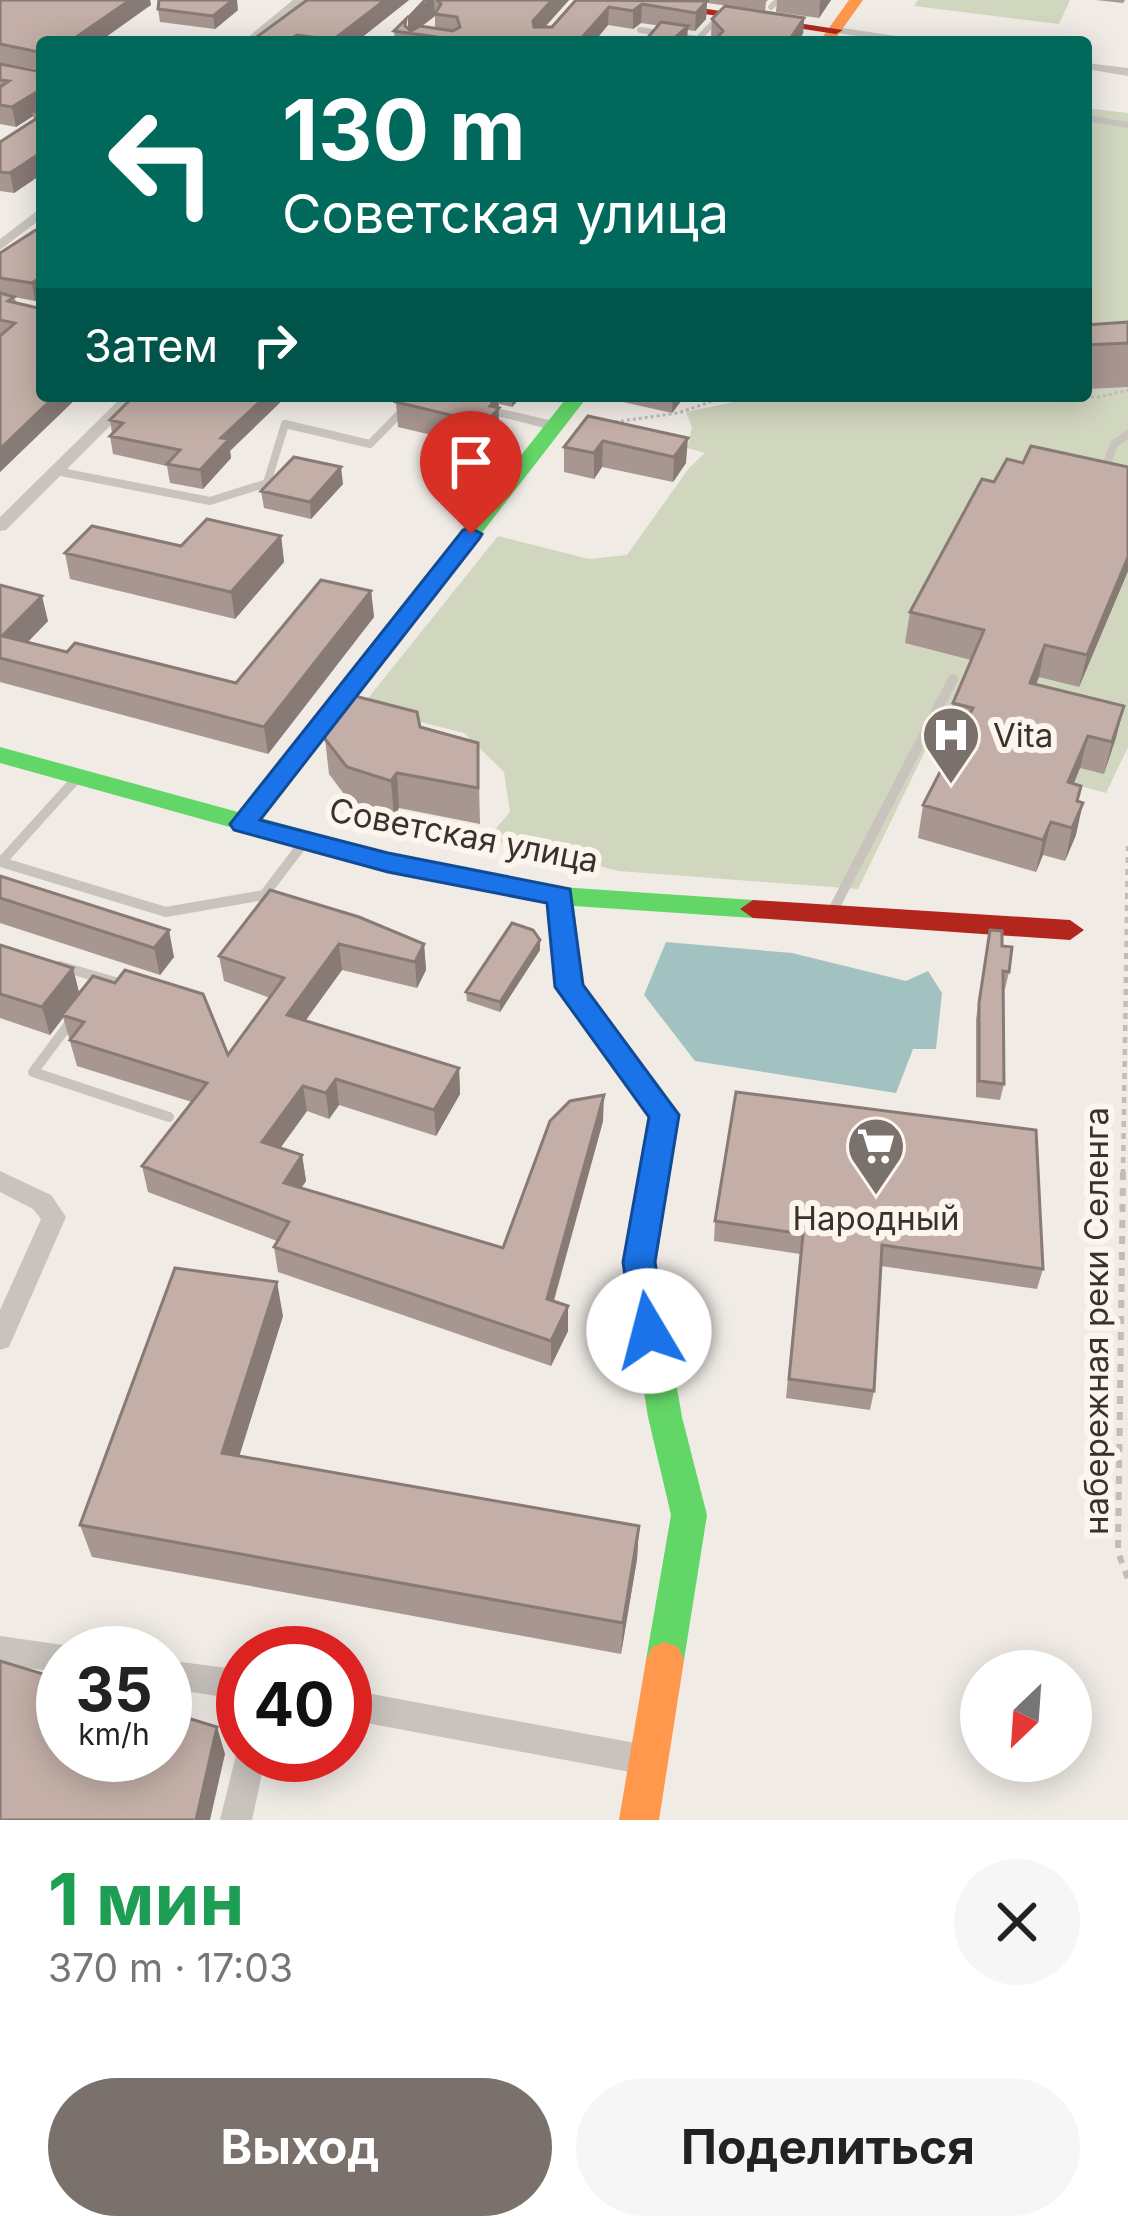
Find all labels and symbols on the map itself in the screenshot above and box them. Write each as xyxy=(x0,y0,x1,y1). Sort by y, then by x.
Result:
pin xyxy=(420,411,522,534)
hospital icon: Vita xyxy=(920,704,982,786)
place label: Vita xyxy=(993,715,1053,755)
street label: Советская улица xyxy=(326,789,602,881)
street label: набережная реки Селенга xyxy=(1076,1107,1116,1535)
supermarket icon: Народный xyxy=(845,1115,907,1197)
place label: Народный xyxy=(792,1198,960,1238)
position arrow xyxy=(586,1268,712,1394)
speed limit sign: 40 xyxy=(216,1626,372,1782)
north arrow xyxy=(960,1650,1092,1782)

